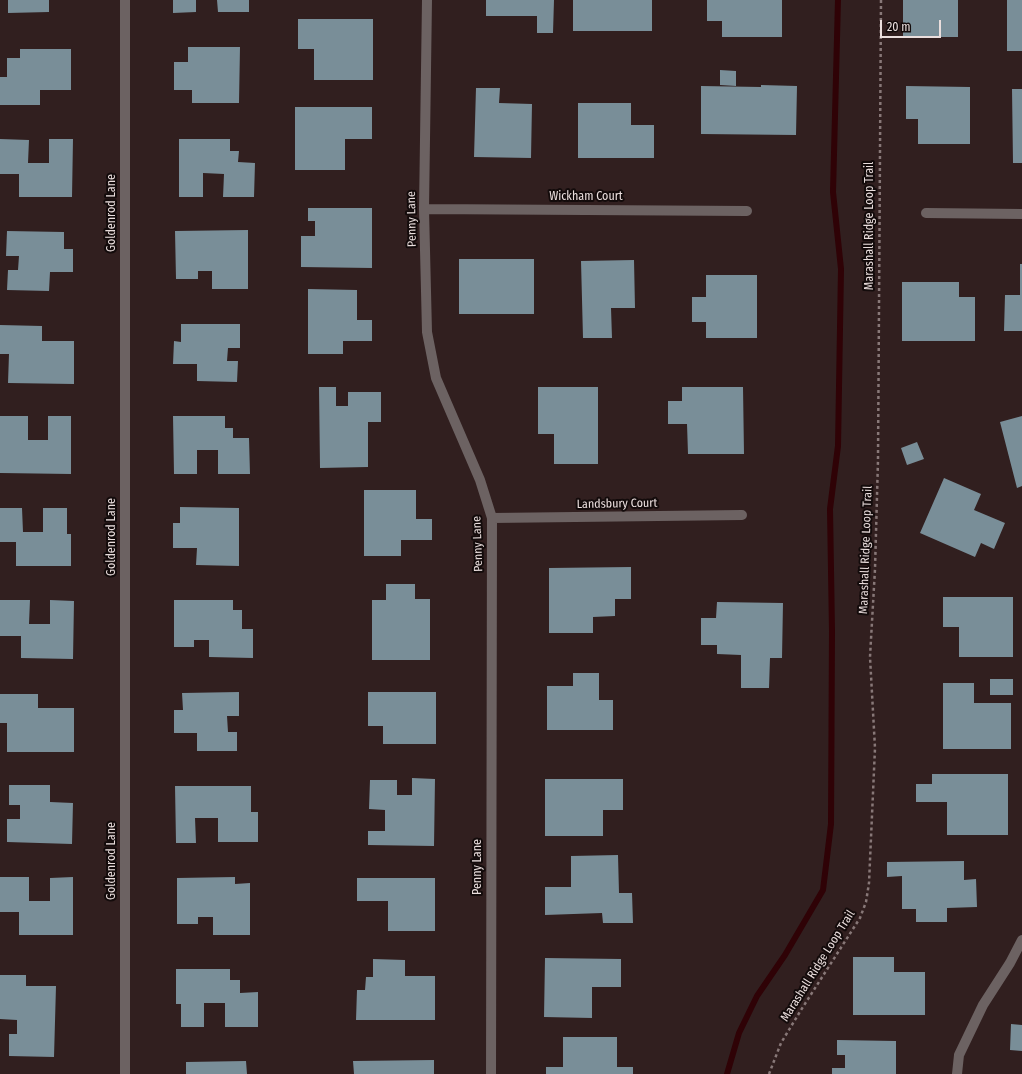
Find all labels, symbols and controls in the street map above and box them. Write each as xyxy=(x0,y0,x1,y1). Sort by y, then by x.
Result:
scale bar xyxy=(882,12,943,38)
text: 20 m xyxy=(887,20,911,34)
street label: Marashall Ridge Loop Trail xyxy=(863,162,877,290)
street label: Goldenrod Lane xyxy=(105,174,119,252)
street label: Wickham Court xyxy=(549,190,623,204)
street label: Penny Lane xyxy=(404,191,420,247)
street label: Marashall Ridge Loop Trail xyxy=(857,486,875,614)
street label: Landsbury Court xyxy=(577,496,657,512)
street label: Goldenrod Lane xyxy=(105,498,119,576)
street label: Penny Lane xyxy=(470,516,486,572)
street label: Goldenrod Lane xyxy=(105,822,119,900)
street label: Penny Lane xyxy=(471,839,485,895)
street label: Marashall Ridge Loop Trail xyxy=(778,908,858,1024)

